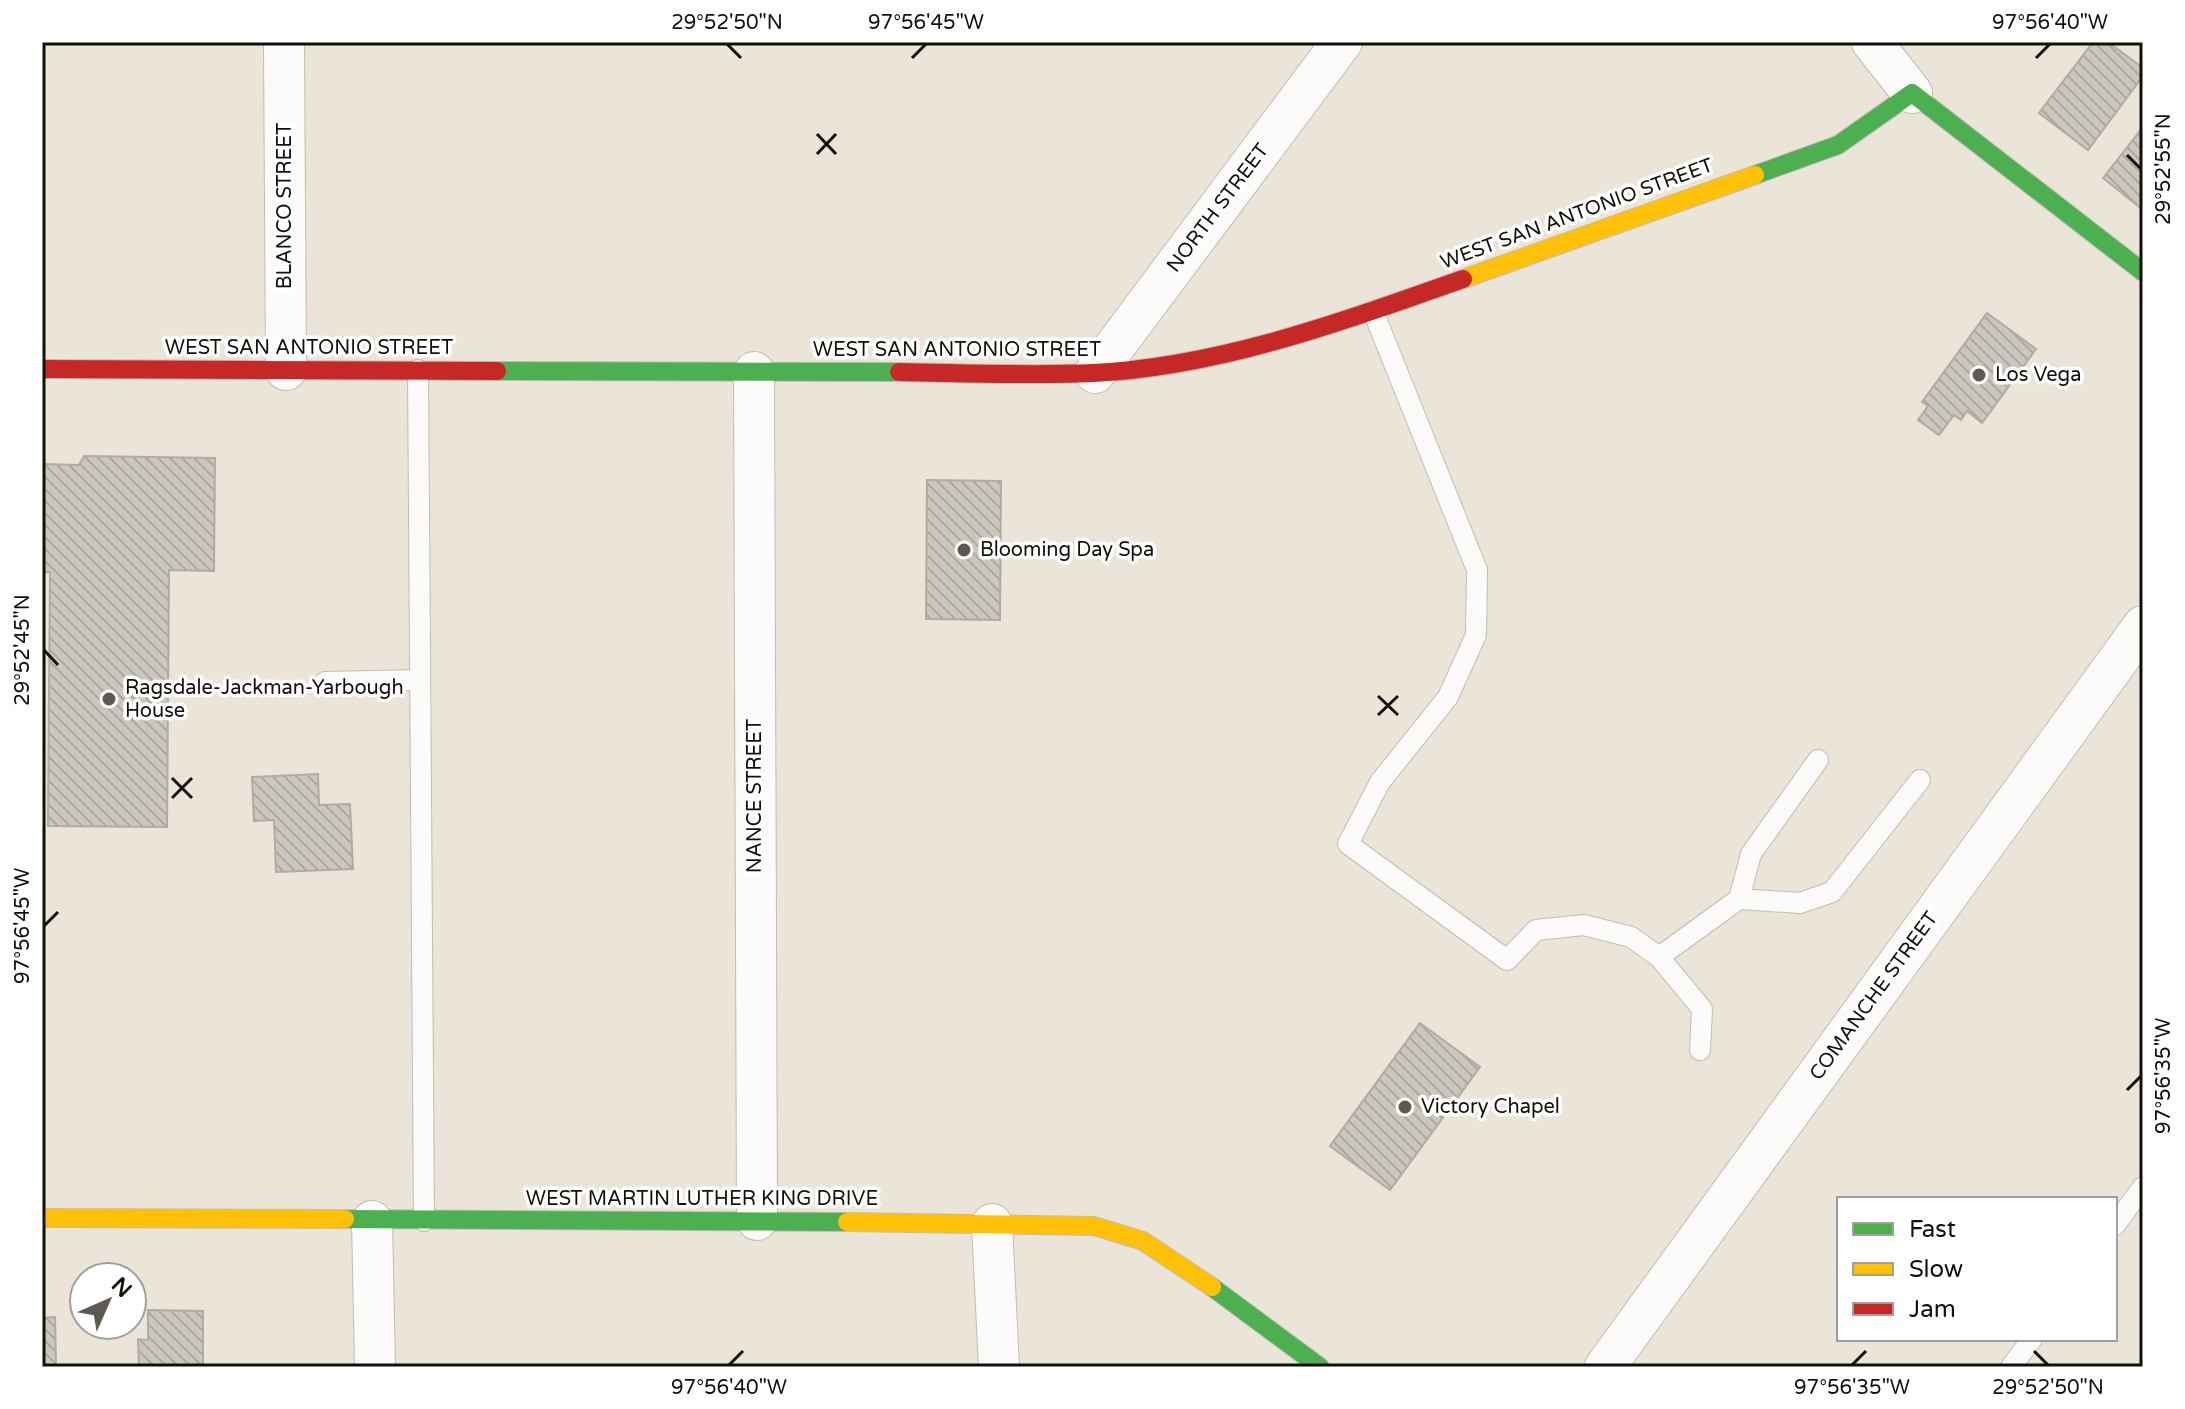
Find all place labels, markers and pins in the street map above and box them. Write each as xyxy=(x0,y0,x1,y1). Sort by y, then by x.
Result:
place label: Los Vega xyxy=(1995,363,2081,387)
marker: Los Vega xyxy=(1970,366,1988,384)
place label: Blooming Day Spa xyxy=(980,538,1154,562)
marker: Blooming Day Spa xyxy=(955,541,973,559)
place label: Ragsdale-Jackman-Yarbough House xyxy=(125,676,404,723)
marker: Ragsdale-Jackman-Yarbough House xyxy=(100,690,118,708)
place label: Victory Chapel xyxy=(1421,1095,1560,1119)
marker: Victory Chapel xyxy=(1396,1098,1414,1116)

